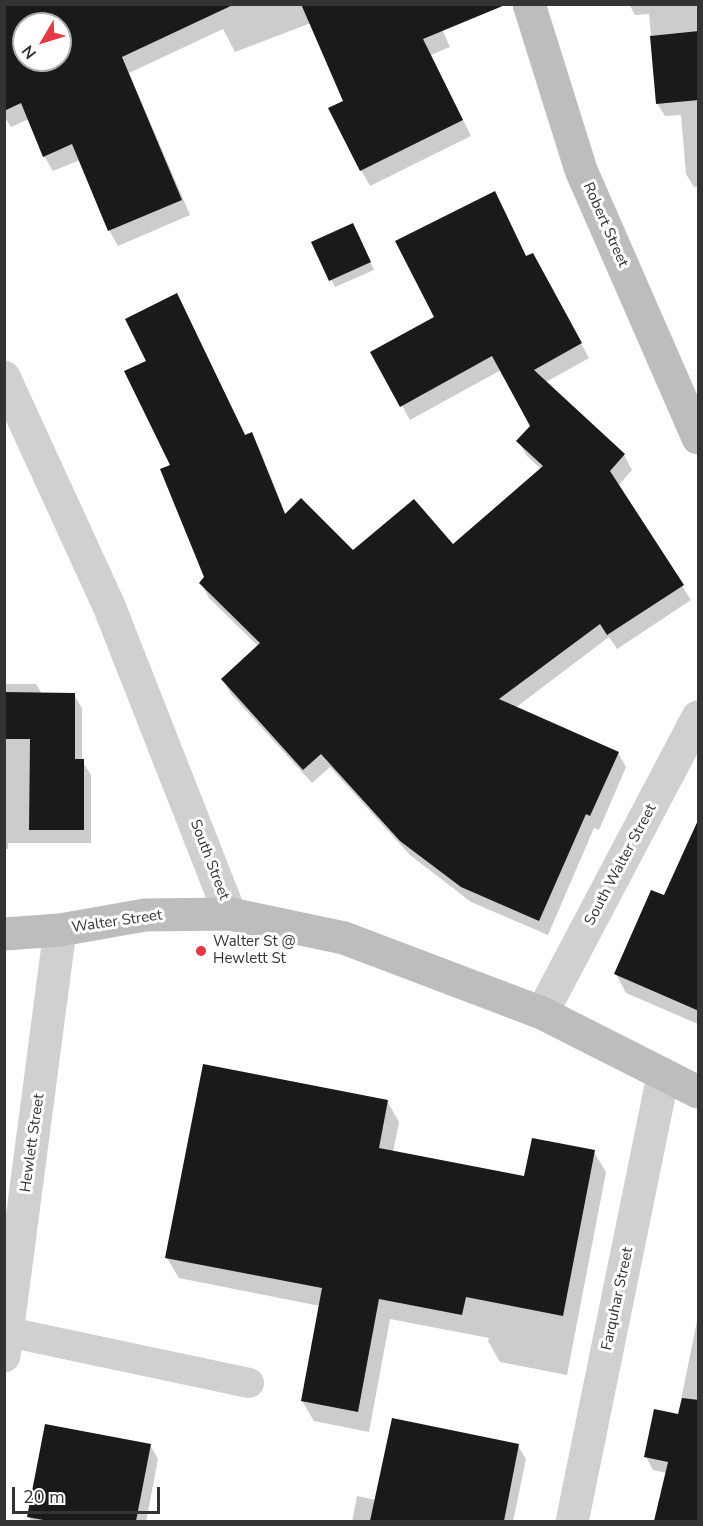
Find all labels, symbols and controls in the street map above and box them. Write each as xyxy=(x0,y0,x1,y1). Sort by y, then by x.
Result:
north arrow xyxy=(12,12,72,72)
text: N xyxy=(17,40,42,63)
street label: Robert Street xyxy=(578,180,632,270)
street label: South Walter Street xyxy=(581,801,661,929)
street label: South Street xyxy=(185,817,233,903)
street label: Walter Street xyxy=(71,907,163,937)
place label: Walter St @ Hewlett St xyxy=(213,933,296,968)
marker: Walter St @ Hewlett St xyxy=(194,944,208,958)
street label: Hewlett Street xyxy=(17,1093,49,1193)
street label: Farquhar Street xyxy=(598,1246,638,1352)
scale bar xyxy=(15,1475,164,1513)
text: 20 m xyxy=(23,1485,65,1509)

